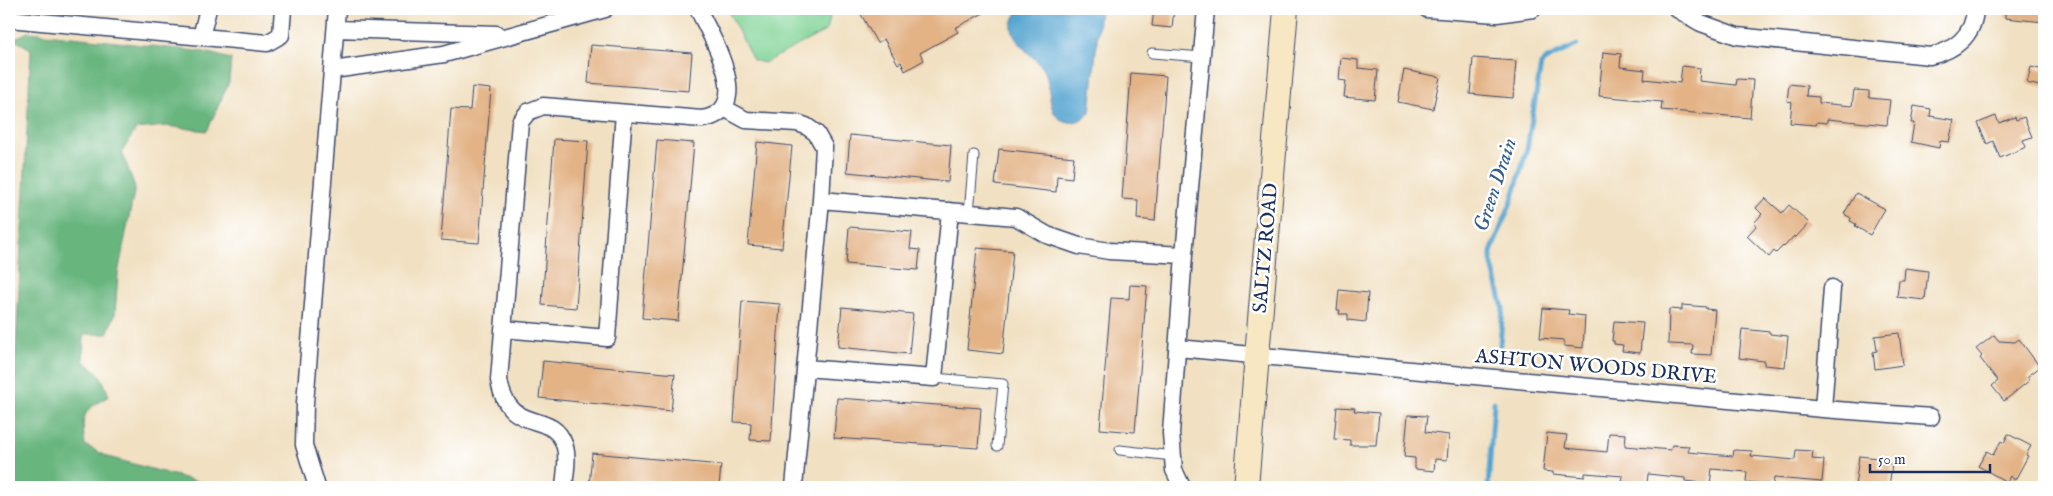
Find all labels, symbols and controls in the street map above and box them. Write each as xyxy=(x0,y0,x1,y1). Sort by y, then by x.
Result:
water label: Green Drain xyxy=(1468,135,1524,235)
street label: SALTZ ROAD xyxy=(1248,182,1284,314)
street label: ASHTON WOODS DRIVE xyxy=(1473,344,1718,390)
scale bar xyxy=(1870,441,1990,473)
text: 50 m xyxy=(1878,450,1906,469)

